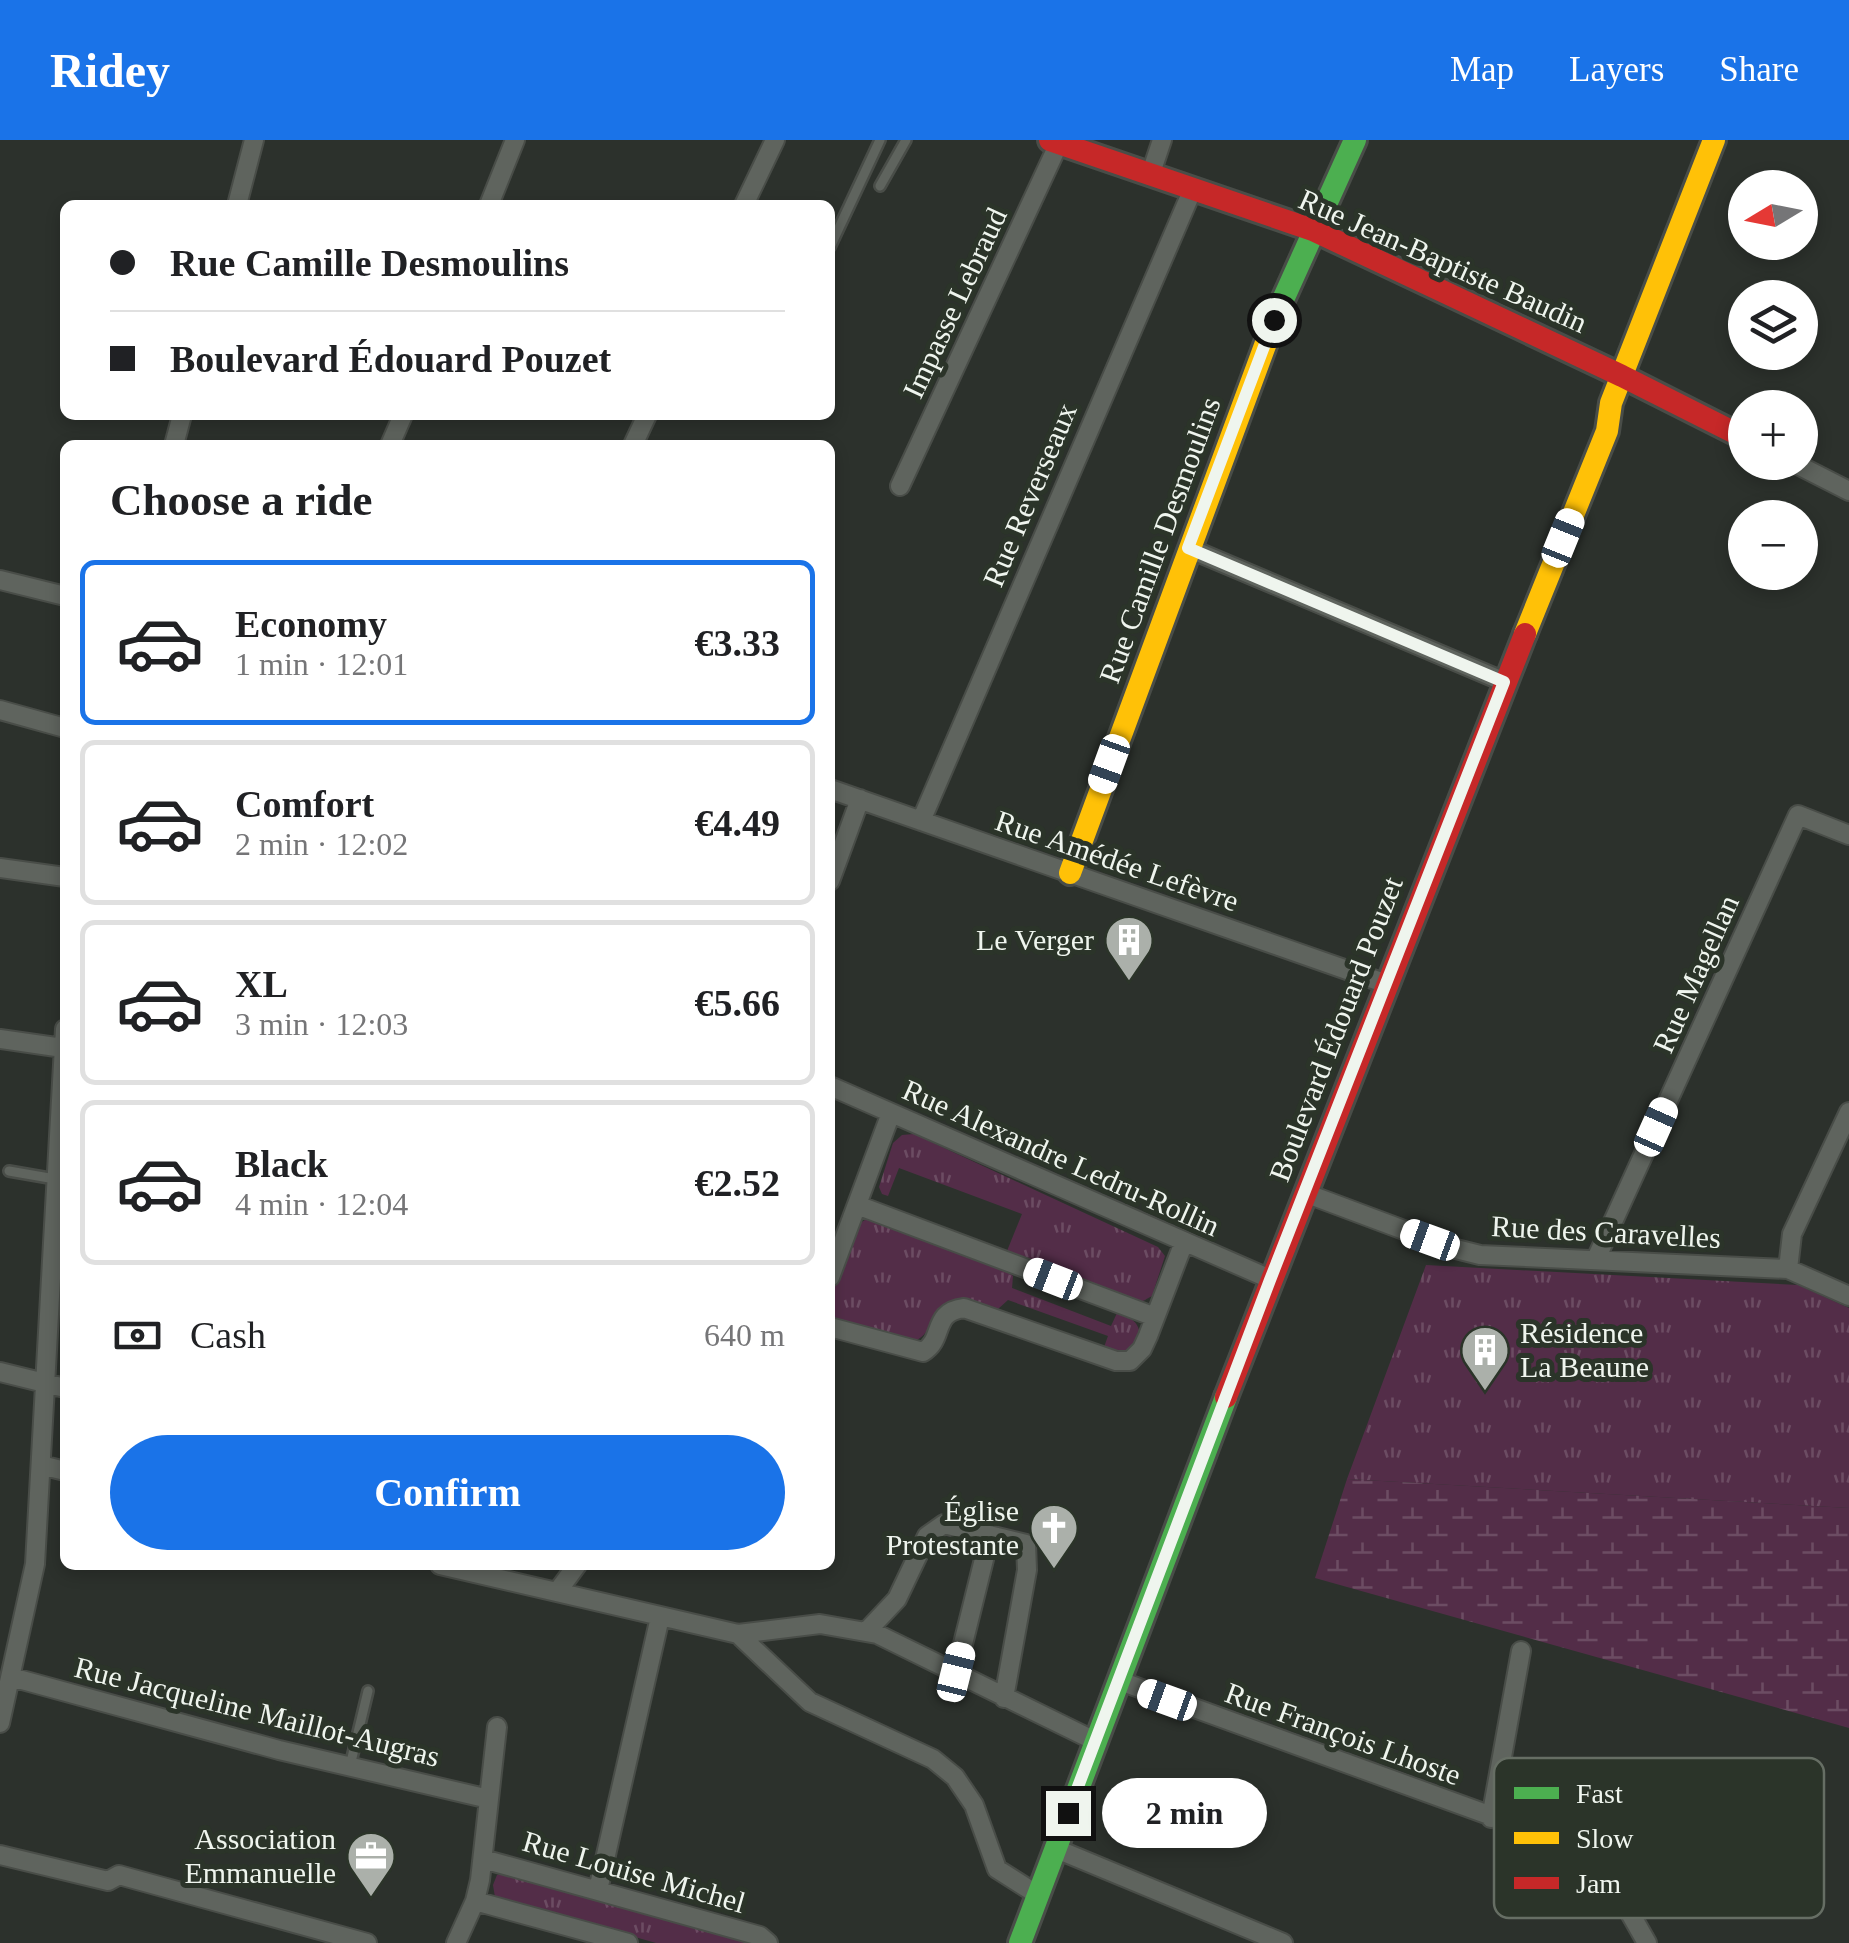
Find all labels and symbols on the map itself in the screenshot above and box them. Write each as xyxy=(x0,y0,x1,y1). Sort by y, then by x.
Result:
north arrow xyxy=(1728,170,1818,260)
street label: Rue Jean-Baptiste Baudin xyxy=(1294,182,1592,339)
street label: Impasse Lebraud xyxy=(896,203,1013,403)
route start xyxy=(1252,298,1297,343)
street label: Rue Camille Desmoulins xyxy=(1092,392,1227,687)
street label: Rue Reverseaux xyxy=(976,398,1083,591)
car xyxy=(1538,505,1588,571)
car xyxy=(1085,731,1133,797)
street label: Rue Amédée Lefèvre xyxy=(991,803,1243,918)
street label: Boulevard Édouard Pouzet xyxy=(1262,871,1409,1186)
street label: Rue Magellan xyxy=(1646,890,1745,1058)
building icon: Le Verger xyxy=(1103,914,1155,982)
place label: Le Verger xyxy=(976,923,1094,956)
street label: Rue Alexandre Ledru-Rollin xyxy=(898,1073,1225,1242)
car xyxy=(1630,1093,1682,1161)
street label: Rue des Caravelles xyxy=(1490,1209,1722,1254)
car xyxy=(1397,1216,1463,1264)
car xyxy=(1020,1254,1086,1304)
place label: Résidence La Beaune xyxy=(1520,1316,1649,1383)
building icon: Résidence La Beaune xyxy=(1459,1324,1511,1392)
place label: Église Protestante xyxy=(886,1494,1019,1561)
church icon: Église Protestante xyxy=(1028,1502,1080,1570)
car xyxy=(934,1639,978,1705)
street label: Rue Jacqueline Maillot-Augras xyxy=(71,1650,443,1773)
car xyxy=(1134,1676,1200,1724)
street label: Rue François Lhoste xyxy=(1221,1676,1465,1791)
legend xyxy=(1494,1758,1824,1918)
callout: 2 min xyxy=(1103,1778,1268,1848)
text: Fast xyxy=(1576,1778,1623,1809)
route end xyxy=(1046,1791,1091,1836)
place label: Association Emmanuelle xyxy=(184,1822,336,1889)
text: Slow xyxy=(1576,1823,1634,1854)
street label: Rue Louise Michel xyxy=(519,1824,749,1919)
office icon: Association Emmanuelle xyxy=(345,1830,397,1898)
text: Jam xyxy=(1576,1868,1621,1899)

